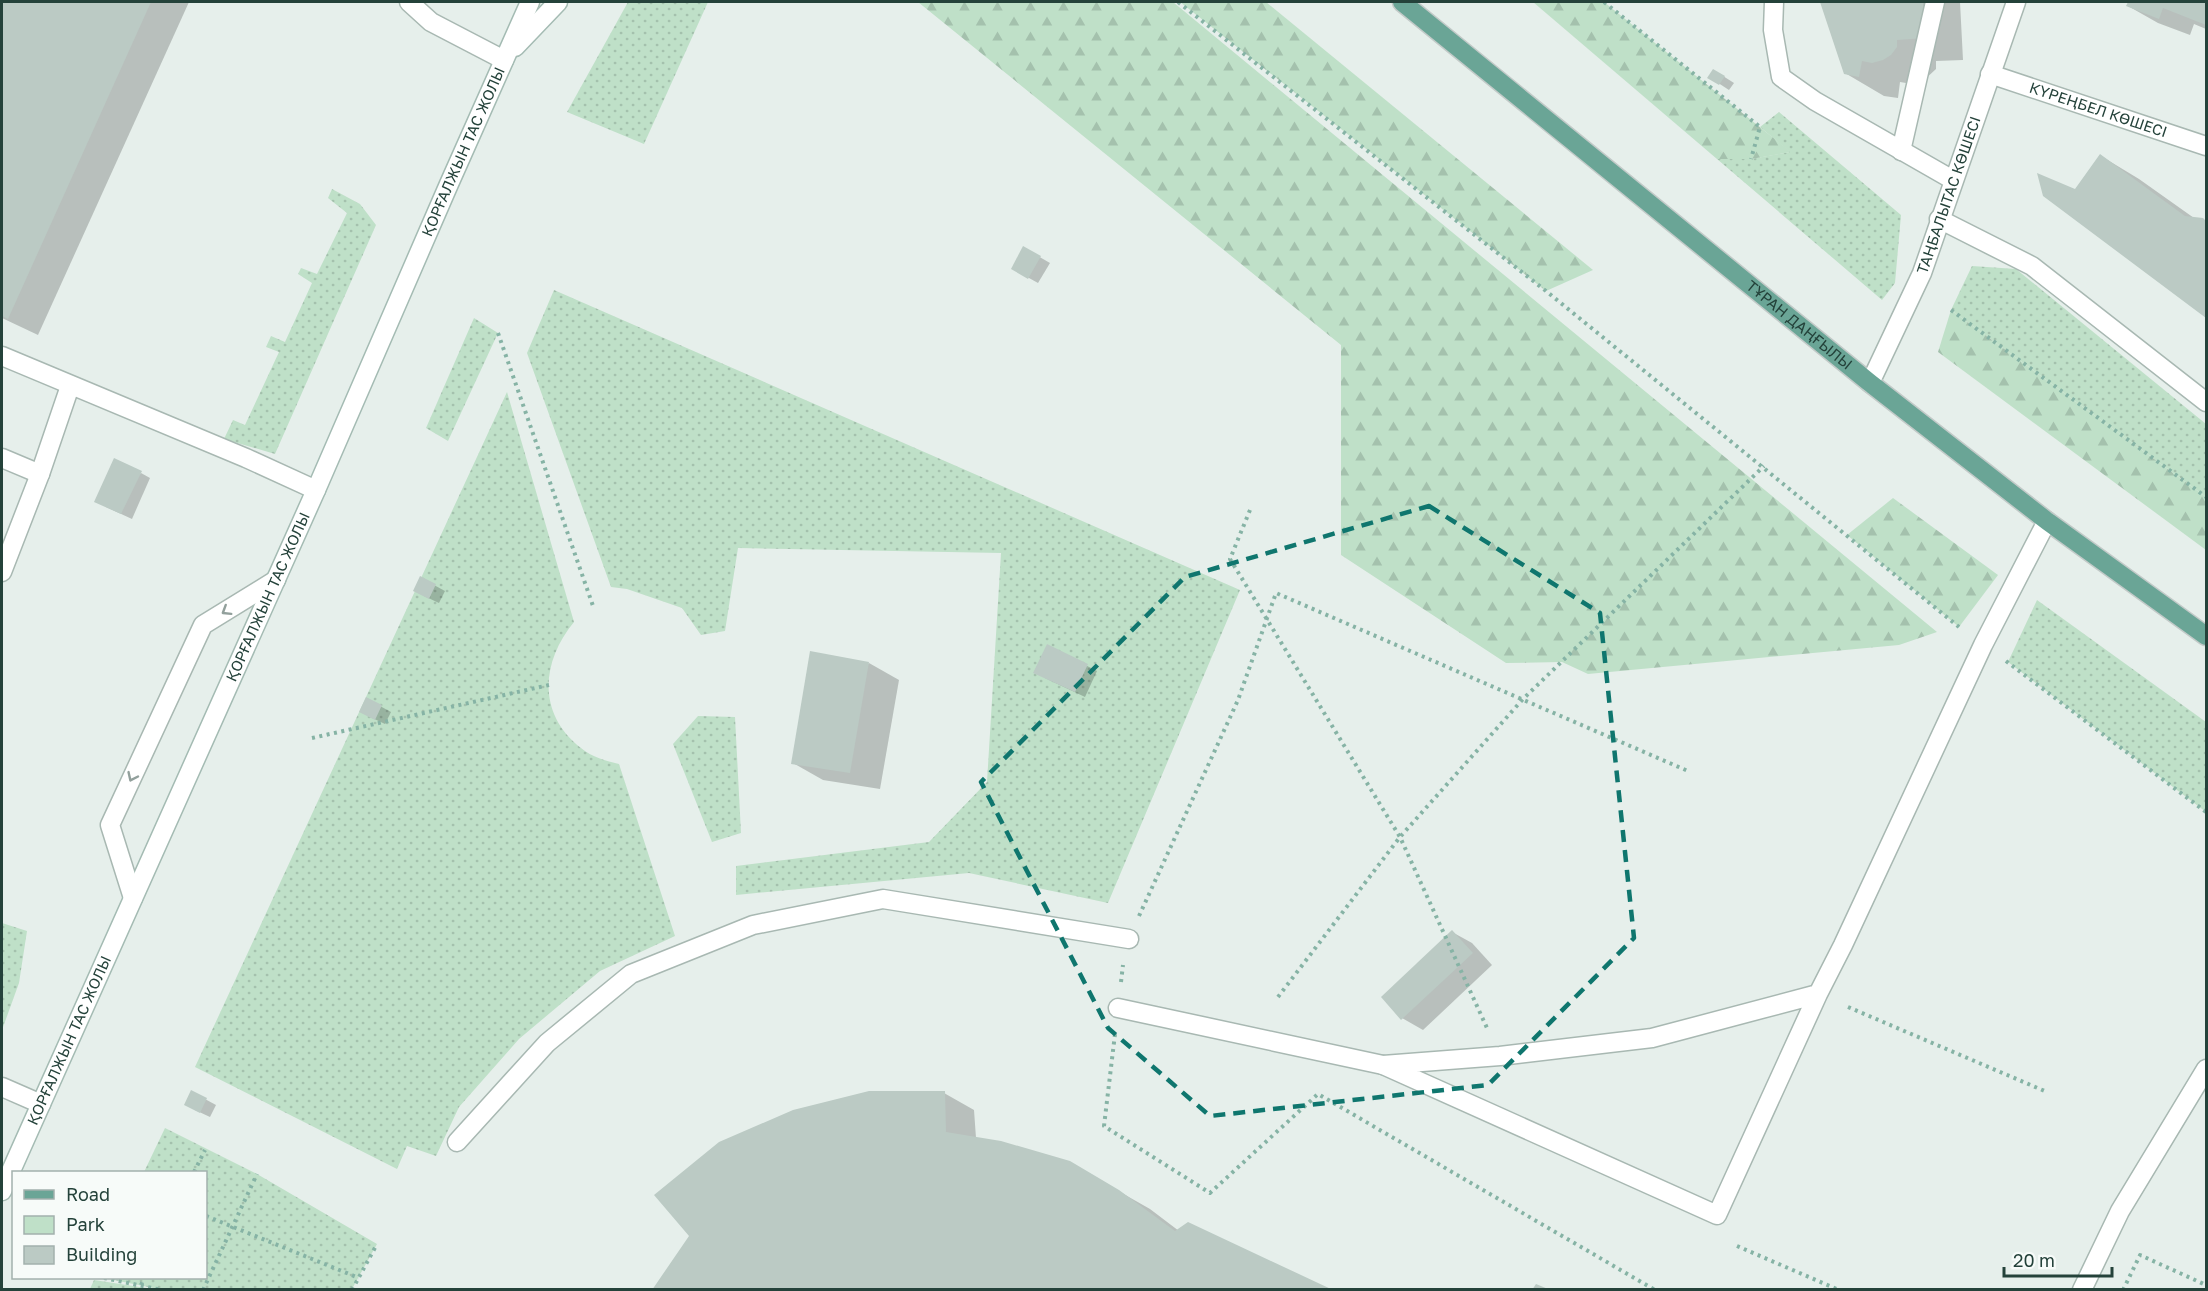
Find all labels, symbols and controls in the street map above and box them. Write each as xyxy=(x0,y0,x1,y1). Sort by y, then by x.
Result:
street label: ҚОРҒАЛЖЫН ТАС ЖОЛЫ xyxy=(417,64,508,239)
street label: КҮРЕҢБЕЛ КӨШЕСІ xyxy=(2027,78,2170,140)
street label: ТАҢБАЛЫТАС КӨШЕСІ xyxy=(1912,114,1984,276)
street label: ТҰРАН ДАҢҒЫЛЫ xyxy=(1743,276,1856,373)
street label: ҚОРҒАЛЖЫН ТАС ЖОЛЫ xyxy=(221,509,313,684)
one-way arrow xyxy=(222,603,232,615)
one-way arrow xyxy=(128,771,140,782)
street label: ҚОРҒАЛЖЫН ТАС ЖОЛЫ xyxy=(23,953,114,1127)
legend xyxy=(12,1171,207,1279)
text: Road xyxy=(66,1183,110,1205)
text: Park xyxy=(66,1213,105,1235)
scale bar xyxy=(2004,1240,2112,1278)
text: Building xyxy=(66,1243,137,1265)
text: 20 m xyxy=(2013,1249,2055,1271)

